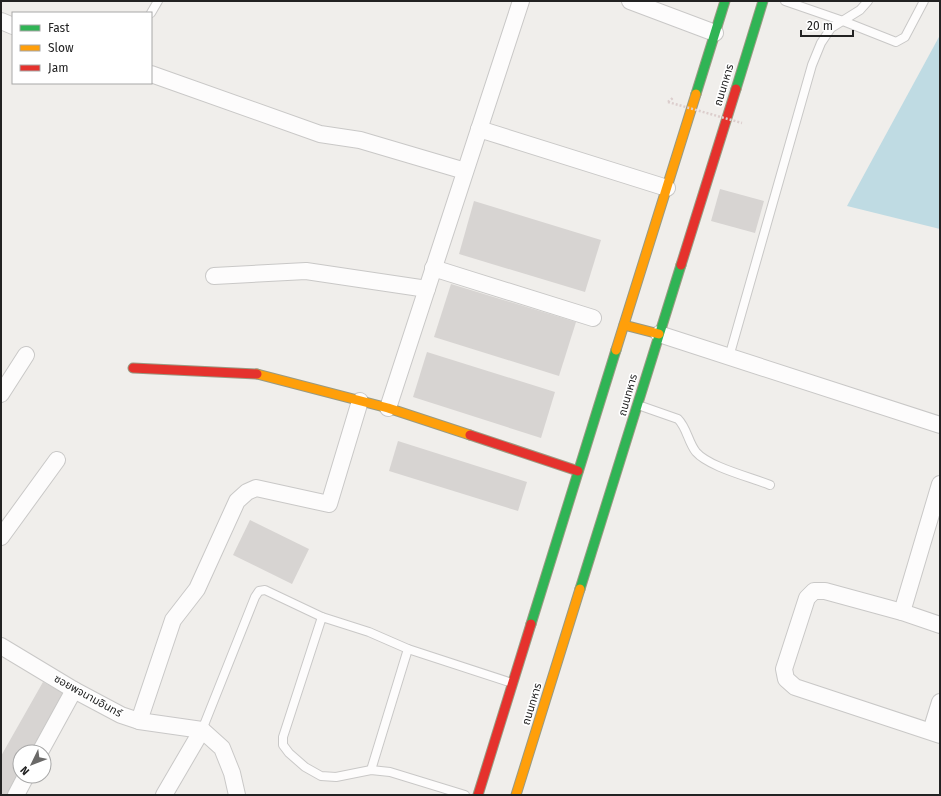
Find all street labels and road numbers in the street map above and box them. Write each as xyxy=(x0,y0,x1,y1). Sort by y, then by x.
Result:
street label: ถนนทหาร xyxy=(711,62,737,108)
street label: ถนนทหาร xyxy=(616,372,640,418)
street label: ซอยพจนามอินทร์ xyxy=(52,672,125,720)
street label: ถนนทหาร xyxy=(519,681,545,727)

